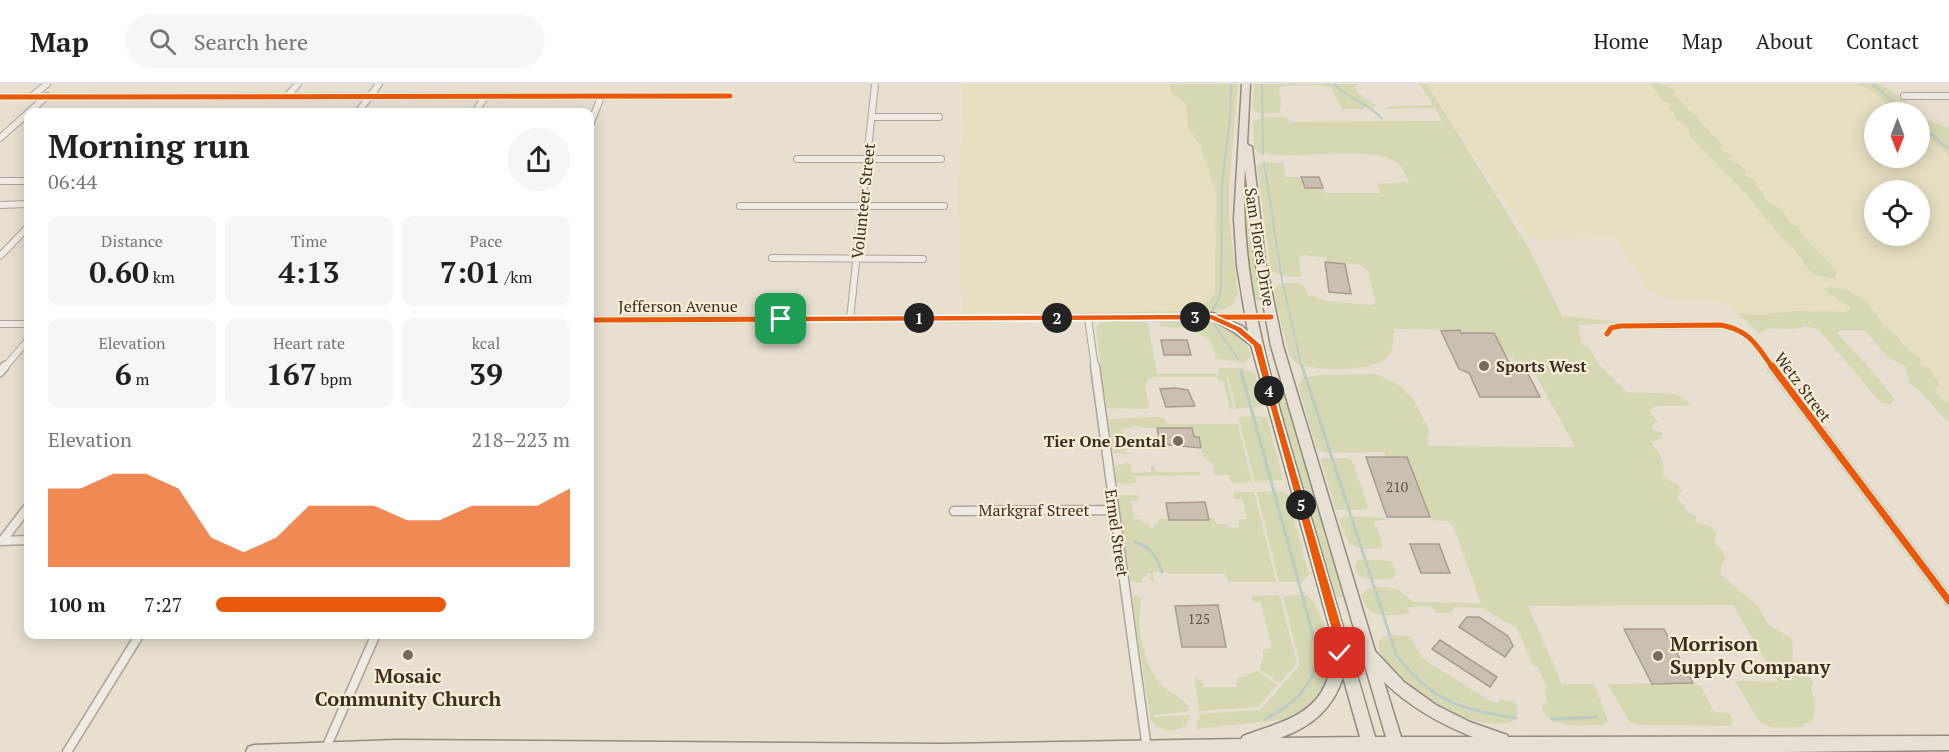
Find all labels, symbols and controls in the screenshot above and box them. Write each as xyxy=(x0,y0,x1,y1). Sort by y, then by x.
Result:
search box xyxy=(125,14,545,68)
text: Map xyxy=(30,23,89,60)
icon: search xyxy=(146,25,179,58)
text: Search here xyxy=(194,27,308,56)
text: Home xyxy=(1593,27,1649,55)
text: Map xyxy=(1682,27,1723,55)
text: About xyxy=(1756,27,1813,55)
text: Contact xyxy=(1846,27,1919,55)
north arrow xyxy=(1864,102,1930,168)
map controls xyxy=(1864,102,1930,246)
text: Morning run xyxy=(48,124,250,167)
button: share xyxy=(507,128,570,191)
street label: Volunteer Street xyxy=(846,142,880,260)
text: 06:44 xyxy=(48,168,97,195)
button: locate xyxy=(1864,180,1930,246)
street label: Sam Flores Drive xyxy=(1240,186,1280,308)
text: Distance xyxy=(101,230,163,252)
text: Time xyxy=(291,230,327,252)
text: Pace xyxy=(470,230,502,252)
text: 0.60 xyxy=(89,252,149,292)
text: 4:13 xyxy=(278,252,340,292)
text: 7:01 xyxy=(440,252,501,292)
text: km xyxy=(149,266,175,288)
text: /km xyxy=(501,266,532,288)
pin xyxy=(755,293,806,344)
street label: Jefferson Avenue xyxy=(618,295,738,317)
icon: arrive xyxy=(764,302,797,335)
pin: 3 xyxy=(1180,302,1210,332)
pin: 1 xyxy=(904,303,934,333)
pin: 2 xyxy=(1042,303,1072,333)
text: 3 xyxy=(1190,306,1200,328)
text: 1 xyxy=(914,307,924,329)
text: 2 xyxy=(1052,307,1062,329)
text: Elevation xyxy=(98,332,166,354)
text: Heart rate xyxy=(273,332,345,354)
text: kcal xyxy=(472,332,500,354)
street label: Wetz Street xyxy=(1769,348,1837,427)
text: 6 xyxy=(115,354,132,394)
text: 167 xyxy=(266,354,317,394)
text: 39 xyxy=(469,354,503,394)
place label: Sports West xyxy=(1496,355,1587,377)
marker: Sports West xyxy=(1477,359,1491,373)
text: m xyxy=(132,368,149,390)
text: bpm xyxy=(317,368,352,390)
pin: 4 xyxy=(1254,376,1284,406)
text: 4 xyxy=(1264,380,1274,402)
text: Elevation xyxy=(48,426,132,453)
text: 218–223 m xyxy=(471,426,570,453)
place label: Tier One Dental xyxy=(1044,430,1166,452)
marker: Tier One Dental xyxy=(1171,434,1185,448)
house number: 210 xyxy=(1386,477,1408,496)
street label: Ermel Street xyxy=(1100,488,1134,579)
pin: 5 xyxy=(1286,490,1316,520)
text: 5 xyxy=(1296,494,1306,516)
street label: Markgraf Street xyxy=(979,499,1089,521)
text: 100 m xyxy=(48,591,106,618)
text: 7:27 xyxy=(144,591,183,618)
house number: 125 xyxy=(1188,609,1210,628)
pin xyxy=(1314,627,1365,678)
place label: Morrison Supply Company xyxy=(1670,630,1831,680)
icon: check xyxy=(1323,636,1356,669)
marker: Mosaic Community Church xyxy=(401,648,415,662)
marker: Morrison Supply Company xyxy=(1651,649,1665,663)
place label: Mosaic Community Church xyxy=(315,662,502,712)

